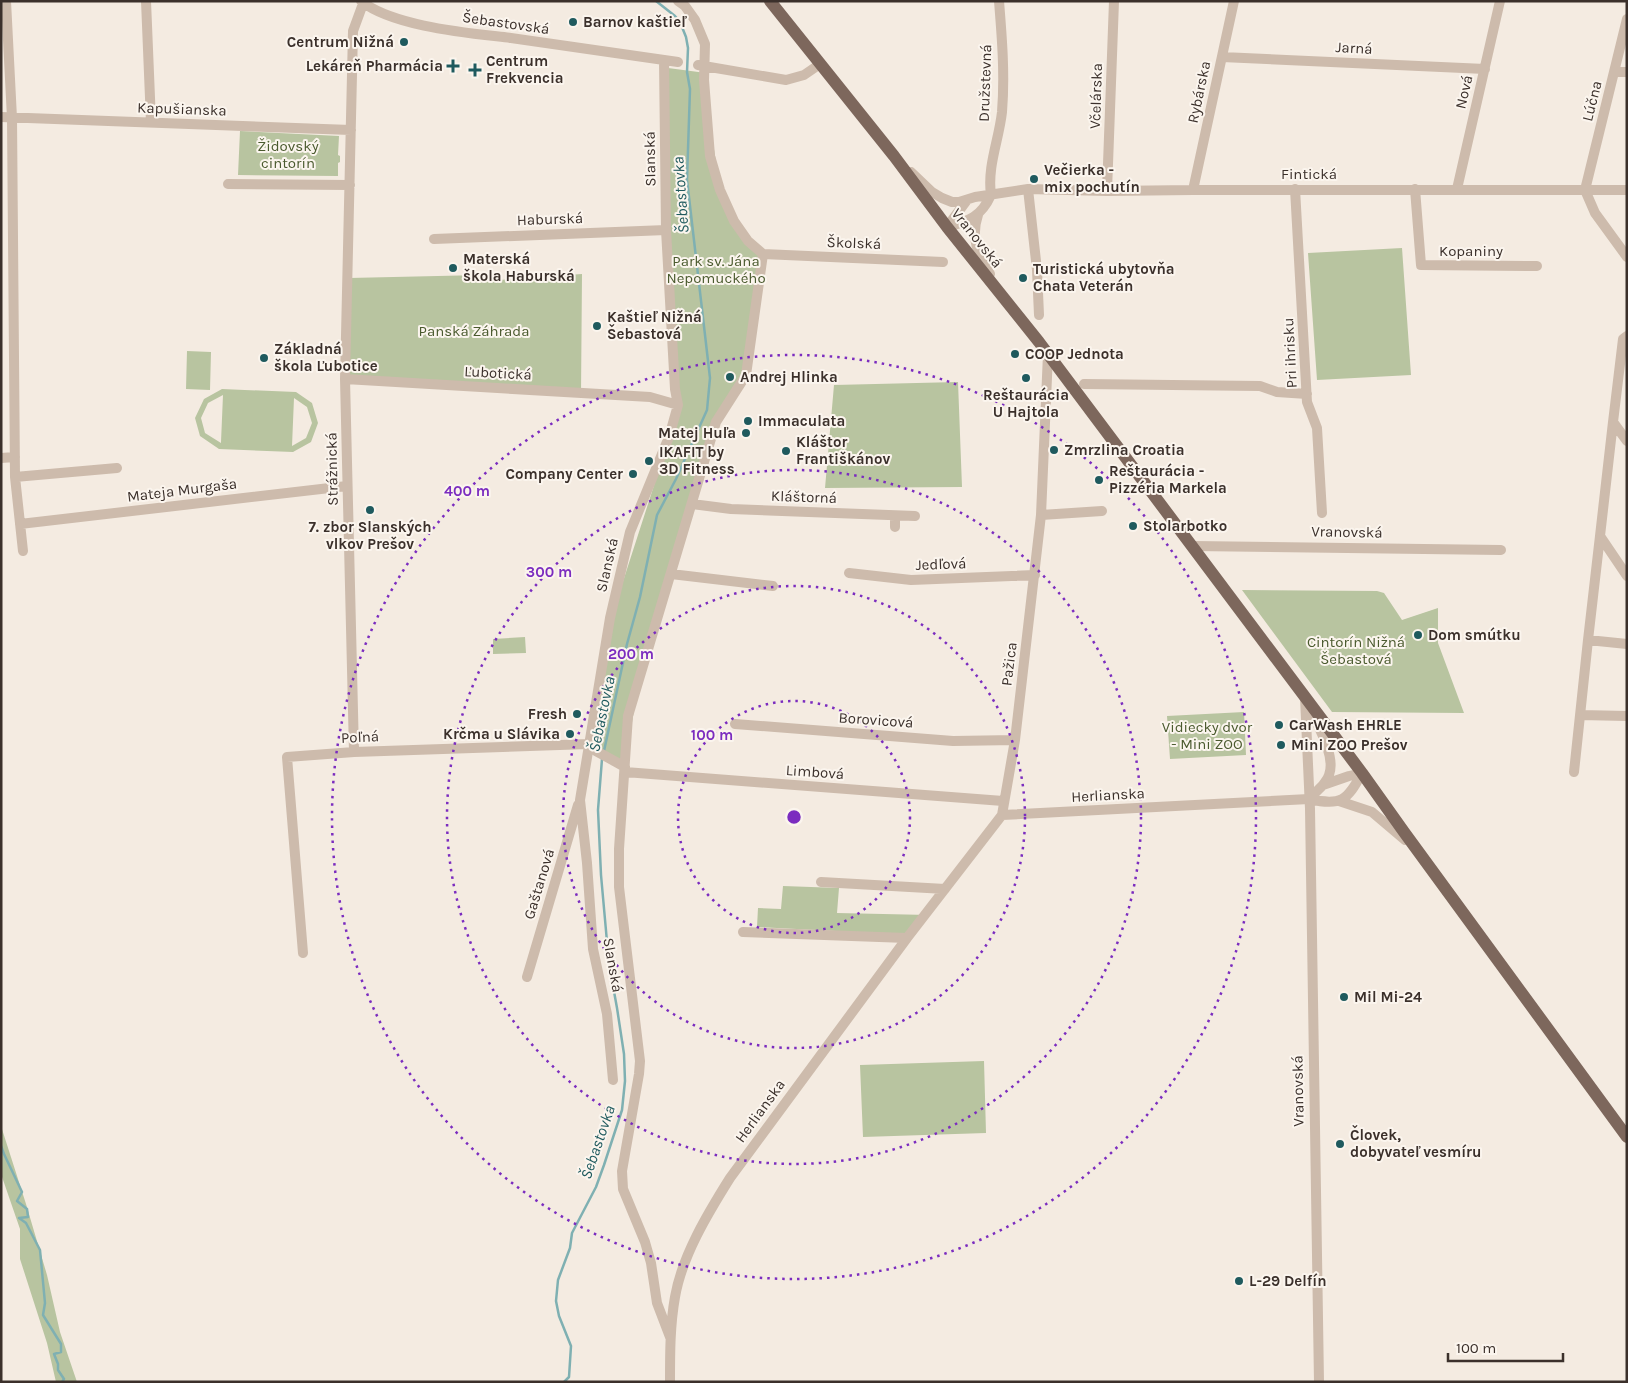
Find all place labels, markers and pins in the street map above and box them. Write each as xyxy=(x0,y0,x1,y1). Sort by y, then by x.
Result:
place label: Barnov kaštieľ xyxy=(583,13,687,31)
marker: Barnov kaštieľ xyxy=(567,16,579,28)
place label: Centrum Nižná xyxy=(287,33,394,51)
marker: Centrum Nižná xyxy=(398,36,410,48)
place label: Centrum Frekvencia xyxy=(486,52,564,87)
place label: Lekáreň Pharmácia xyxy=(306,57,443,75)
marker: Lekáreň Pharmácia xyxy=(447,60,459,72)
marker: Centrum Frekvencia xyxy=(468,63,482,77)
place label: Večierka - mix pochutín xyxy=(1044,161,1140,196)
marker: Večierka - mix pochutín xyxy=(1028,173,1040,185)
place label: Materská škola Haburská xyxy=(463,250,575,285)
place label: Turistická ubytovňa Chata Veterán xyxy=(1033,260,1175,295)
marker: Materská škola Haburská xyxy=(447,262,459,274)
marker: Turistická ubytovňa Chata Veterán xyxy=(1017,272,1029,284)
place label: Kaštieľ Nižná Šebastová xyxy=(607,308,702,343)
marker: Kaštieľ Nižná Šebastová xyxy=(591,320,603,332)
place label: Základná škola Ľubotice xyxy=(274,340,378,375)
place label: COOP Jednota xyxy=(1025,345,1124,363)
marker: COOP Jednota xyxy=(1009,348,1021,360)
marker: Základná škola Ľubotice xyxy=(258,352,270,364)
place label: Andrej Hlinka xyxy=(740,368,838,386)
marker: Andrej Hlinka xyxy=(724,371,736,383)
marker: Reštaurácia U Hajtola xyxy=(1020,372,1032,384)
place label: Reštaurácia U Hajtola xyxy=(983,386,1069,421)
place label: Immaculata xyxy=(758,412,845,430)
marker: Immaculata xyxy=(742,415,754,427)
place label: Matej Huľa xyxy=(658,424,736,442)
marker: Matej Huľa xyxy=(740,427,752,439)
place label: Kláštor Františkánov xyxy=(796,433,890,468)
place label: Zmrzlina Croatia xyxy=(1064,441,1185,459)
place label: IKAFIT by 3D Fitness xyxy=(659,443,735,478)
marker: Zmrzlina Croatia xyxy=(1048,444,1060,456)
marker: Kláštor Františkánov xyxy=(780,445,792,457)
marker: IKAFIT by 3D Fitness xyxy=(643,455,655,467)
place label: Reštaurácia - Pizzéria Markela xyxy=(1109,462,1227,497)
place label: Company Center xyxy=(506,465,623,483)
marker: Company Center xyxy=(627,468,639,480)
marker: Reštaurácia - Pizzéria Markela xyxy=(1093,474,1105,486)
marker: 7. zbor Slanských vlkov Prešov xyxy=(364,504,376,516)
place label: Stolarbotko xyxy=(1143,517,1227,535)
place label: 7. zbor Slanských vlkov Prešov xyxy=(308,518,432,553)
marker: Stolarbotko xyxy=(1127,520,1139,532)
place label: Dom smútku xyxy=(1428,626,1521,644)
marker: Dom smútku xyxy=(1412,629,1424,641)
place label: Fresh xyxy=(528,705,567,723)
marker: Fresh xyxy=(571,708,583,720)
place label: CarWash EHRLE xyxy=(1289,716,1402,734)
marker: CarWash EHRLE xyxy=(1273,719,1285,731)
place label: Krčma u Slávika xyxy=(443,725,560,743)
marker: Krčma u Slávika xyxy=(564,728,576,740)
place label: Mini ZOO Prešov xyxy=(1291,736,1408,754)
marker: Mini ZOO Prešov xyxy=(1275,739,1287,751)
centre of rings xyxy=(785,808,803,826)
place label: Mil Mi-24 xyxy=(1354,988,1422,1006)
marker: Mil Mi-24 xyxy=(1338,991,1350,1003)
place label: Človek, dobyvateľ vesmíru xyxy=(1350,1124,1481,1161)
marker: Človek, dobyvateľ vesmíru xyxy=(1334,1138,1346,1150)
place label: L-29 Delfín xyxy=(1249,1272,1327,1290)
marker: L-29 Delfín xyxy=(1233,1275,1245,1287)

